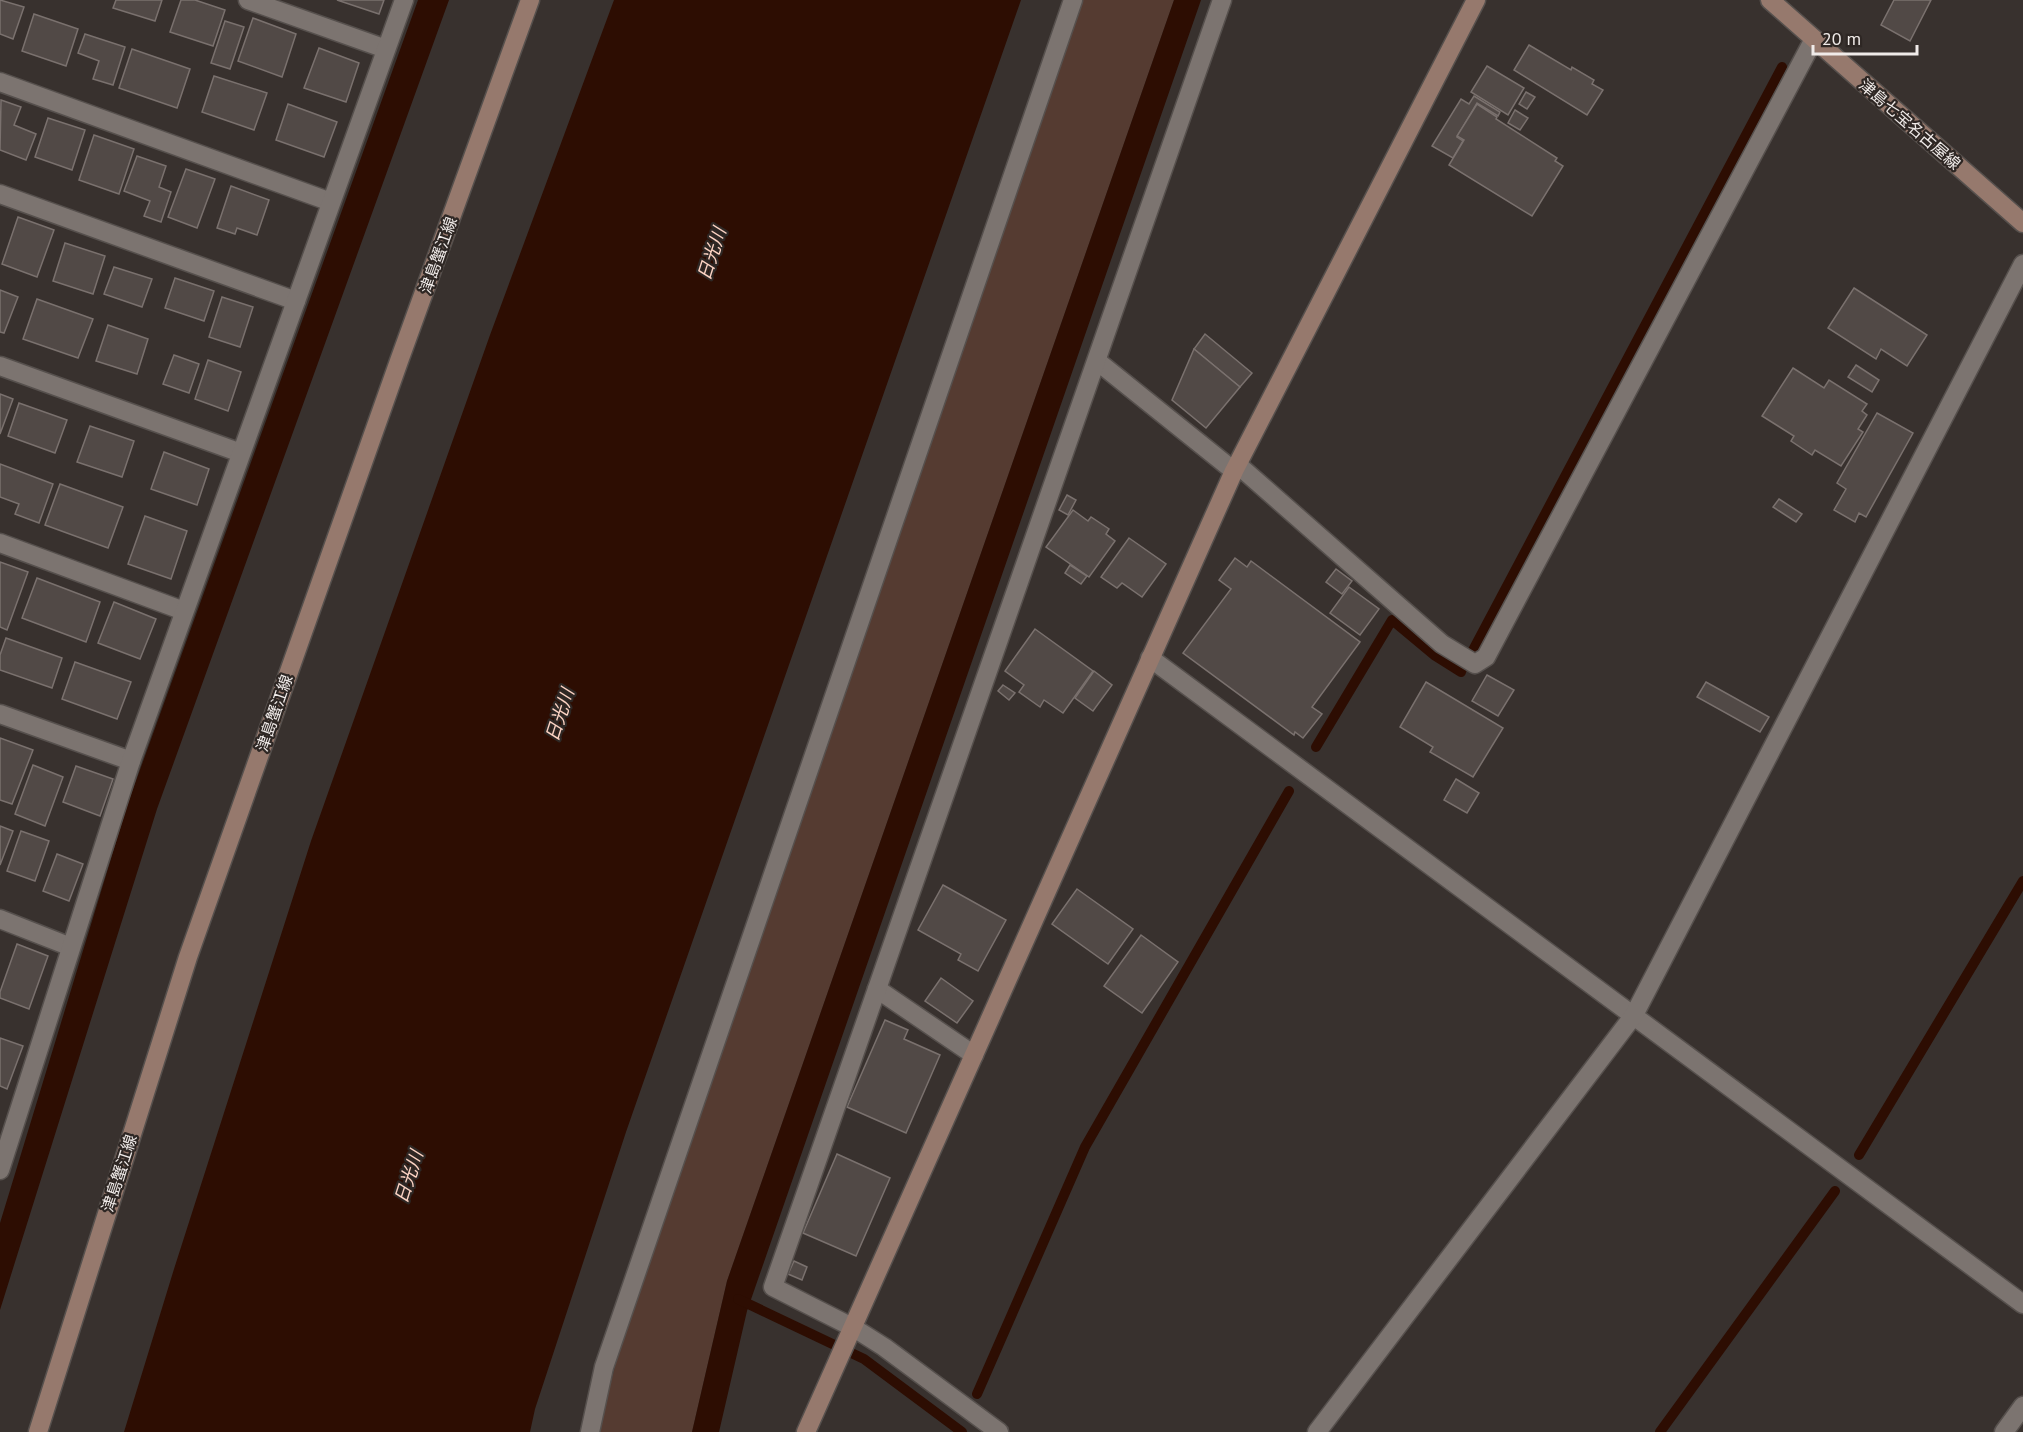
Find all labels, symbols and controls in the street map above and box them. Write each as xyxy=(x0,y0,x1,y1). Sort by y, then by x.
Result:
scale bar xyxy=(1813,18,1916,56)
text: 20 m xyxy=(1822,27,1861,50)
street label: 津島七宝名古屋線 xyxy=(1855,74,1965,174)
street label: 津島蟹江線 xyxy=(415,214,461,296)
water label: 日光川 xyxy=(692,223,731,283)
street label: 津島蟹江線 xyxy=(252,672,296,754)
water label: 日光川 xyxy=(540,684,579,744)
street label: 津島蟹江線 xyxy=(97,1132,141,1214)
water label: 日光川 xyxy=(389,1146,428,1206)

